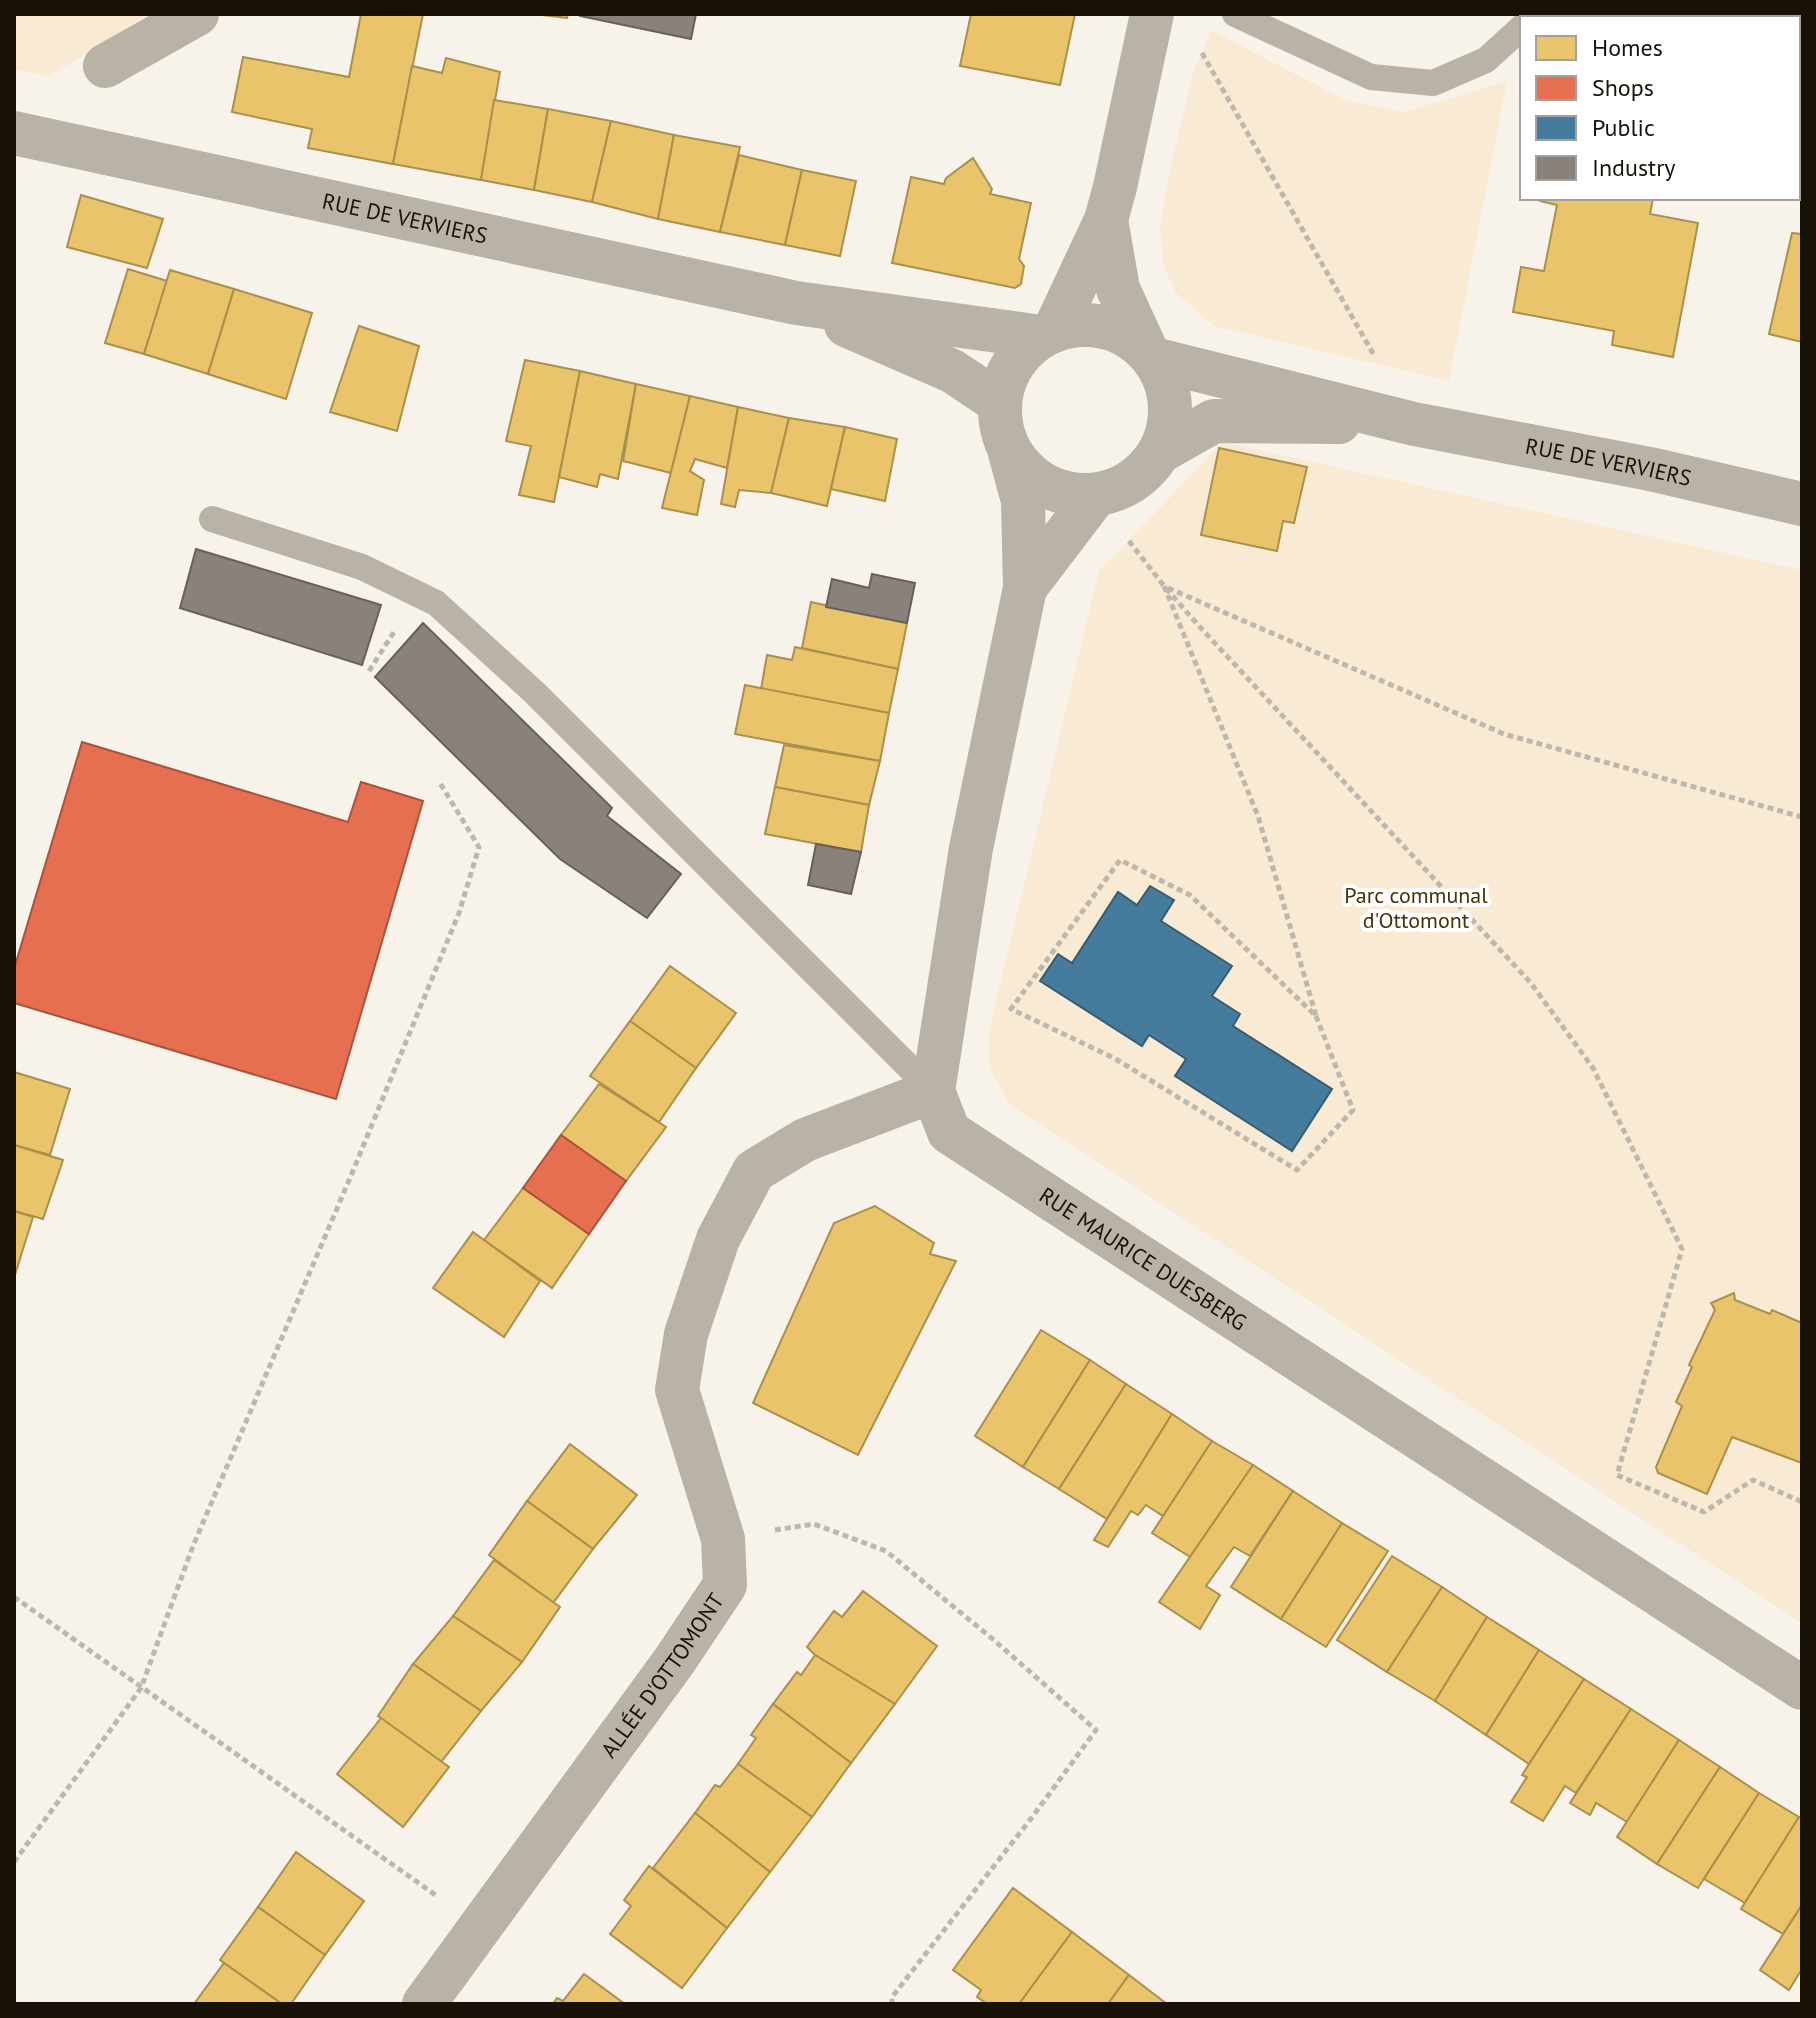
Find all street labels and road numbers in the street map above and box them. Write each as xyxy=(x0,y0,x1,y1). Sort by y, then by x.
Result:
street label: RUE DE VERVIERS xyxy=(320,186,490,250)
street label: RUE DE VERVIERS xyxy=(1523,432,1694,492)
street label: RUE MAURICE DUESBERG xyxy=(1034,1181,1252,1336)
street label: ALLÉE D'OTTOMONT xyxy=(595,1588,730,1763)

